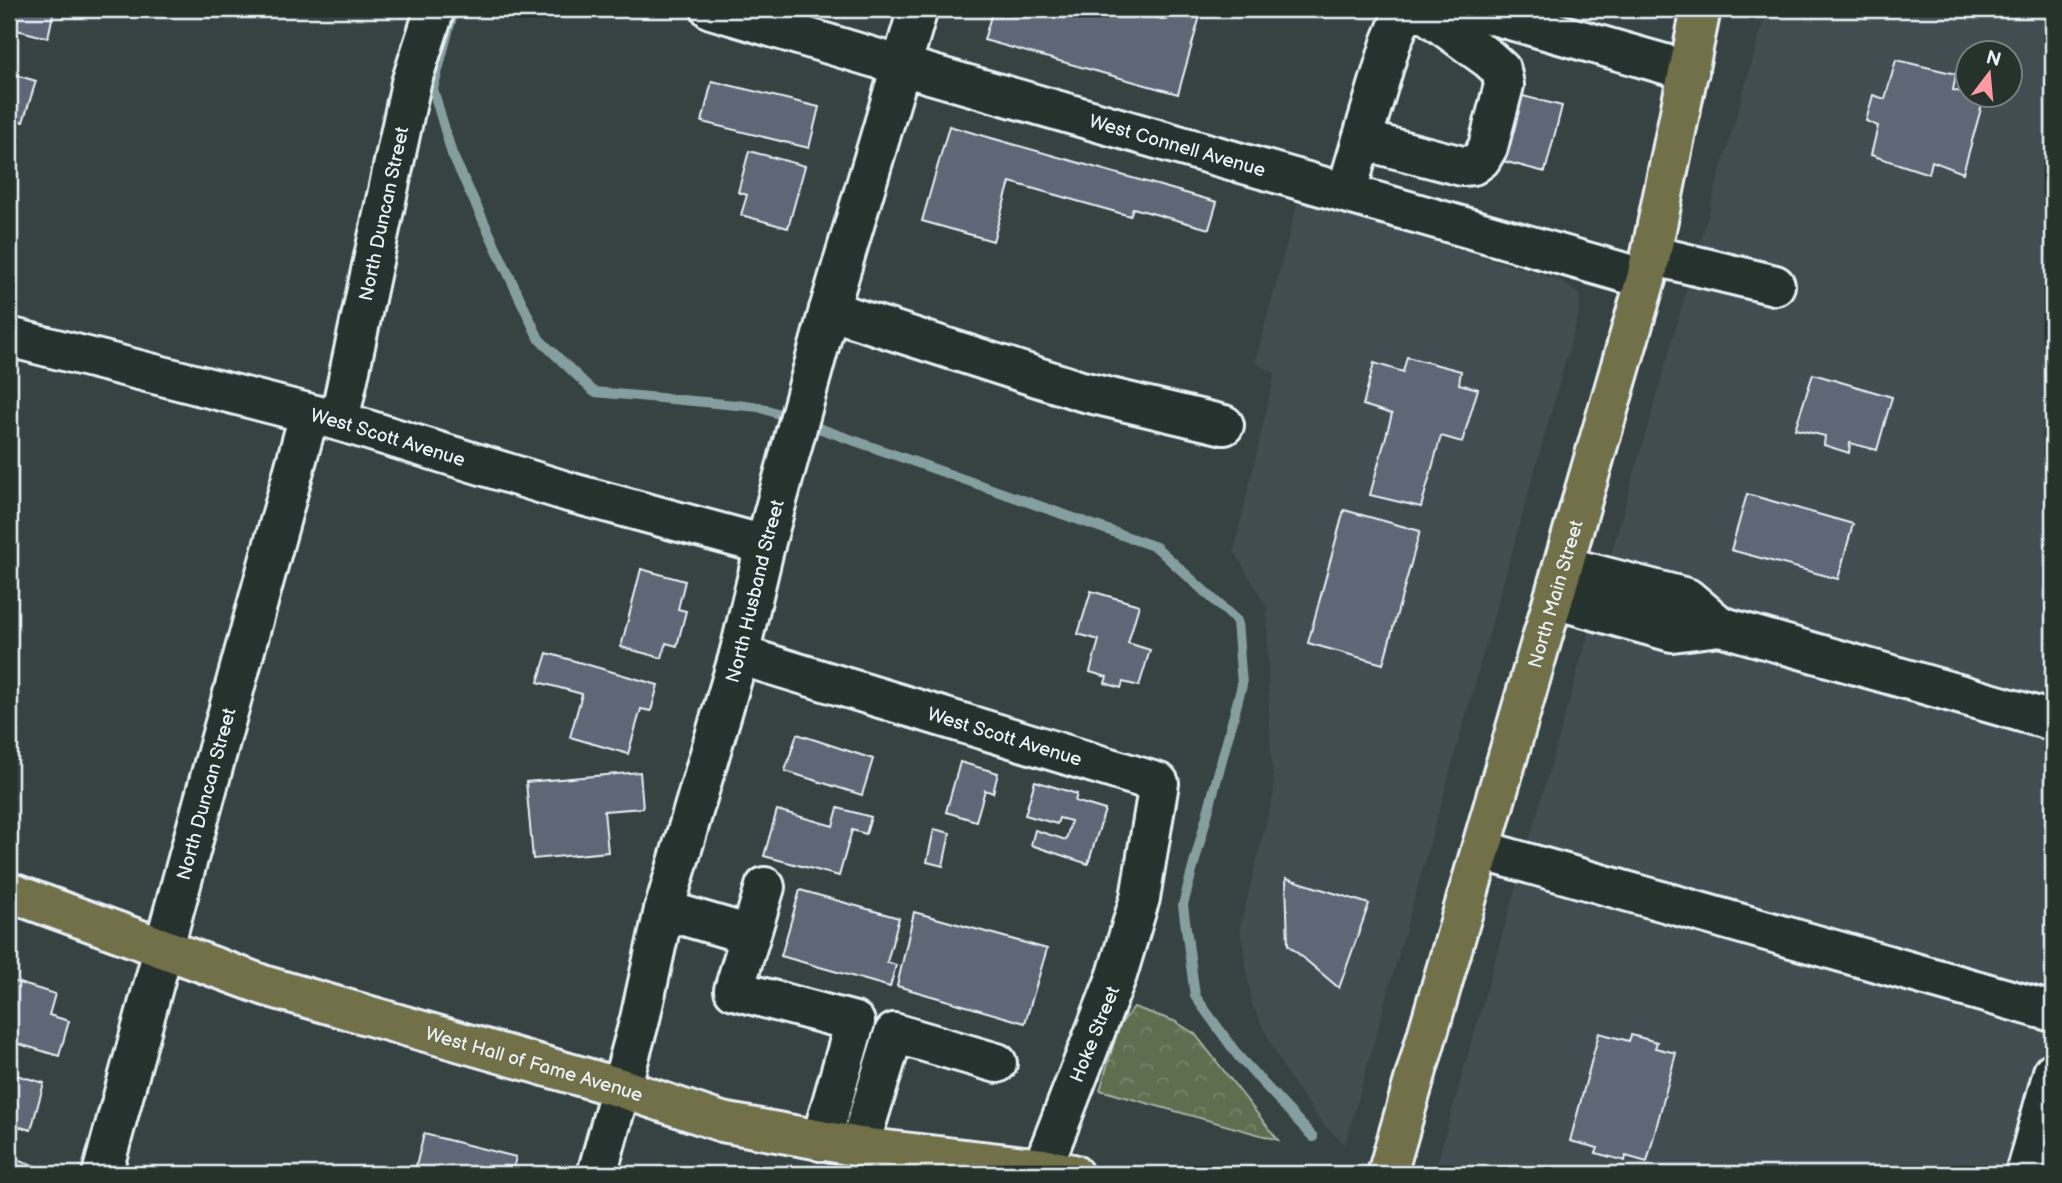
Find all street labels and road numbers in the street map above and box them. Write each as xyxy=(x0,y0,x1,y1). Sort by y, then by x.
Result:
street label: West Connell Avenue xyxy=(1086,110,1268,183)
street label: North Duncan Street xyxy=(355,125,414,303)
street label: West Scott Avenue xyxy=(308,404,468,472)
street label: North Husband Street xyxy=(721,497,790,686)
street label: North Main Street xyxy=(1524,517,1589,671)
street label: West Scott Avenue xyxy=(924,703,1085,772)
street label: North Duncan Street xyxy=(173,706,242,883)
street label: Hoke Street xyxy=(1066,983,1125,1086)
street label: West Hall of Fame Avenue xyxy=(423,1022,646,1108)

